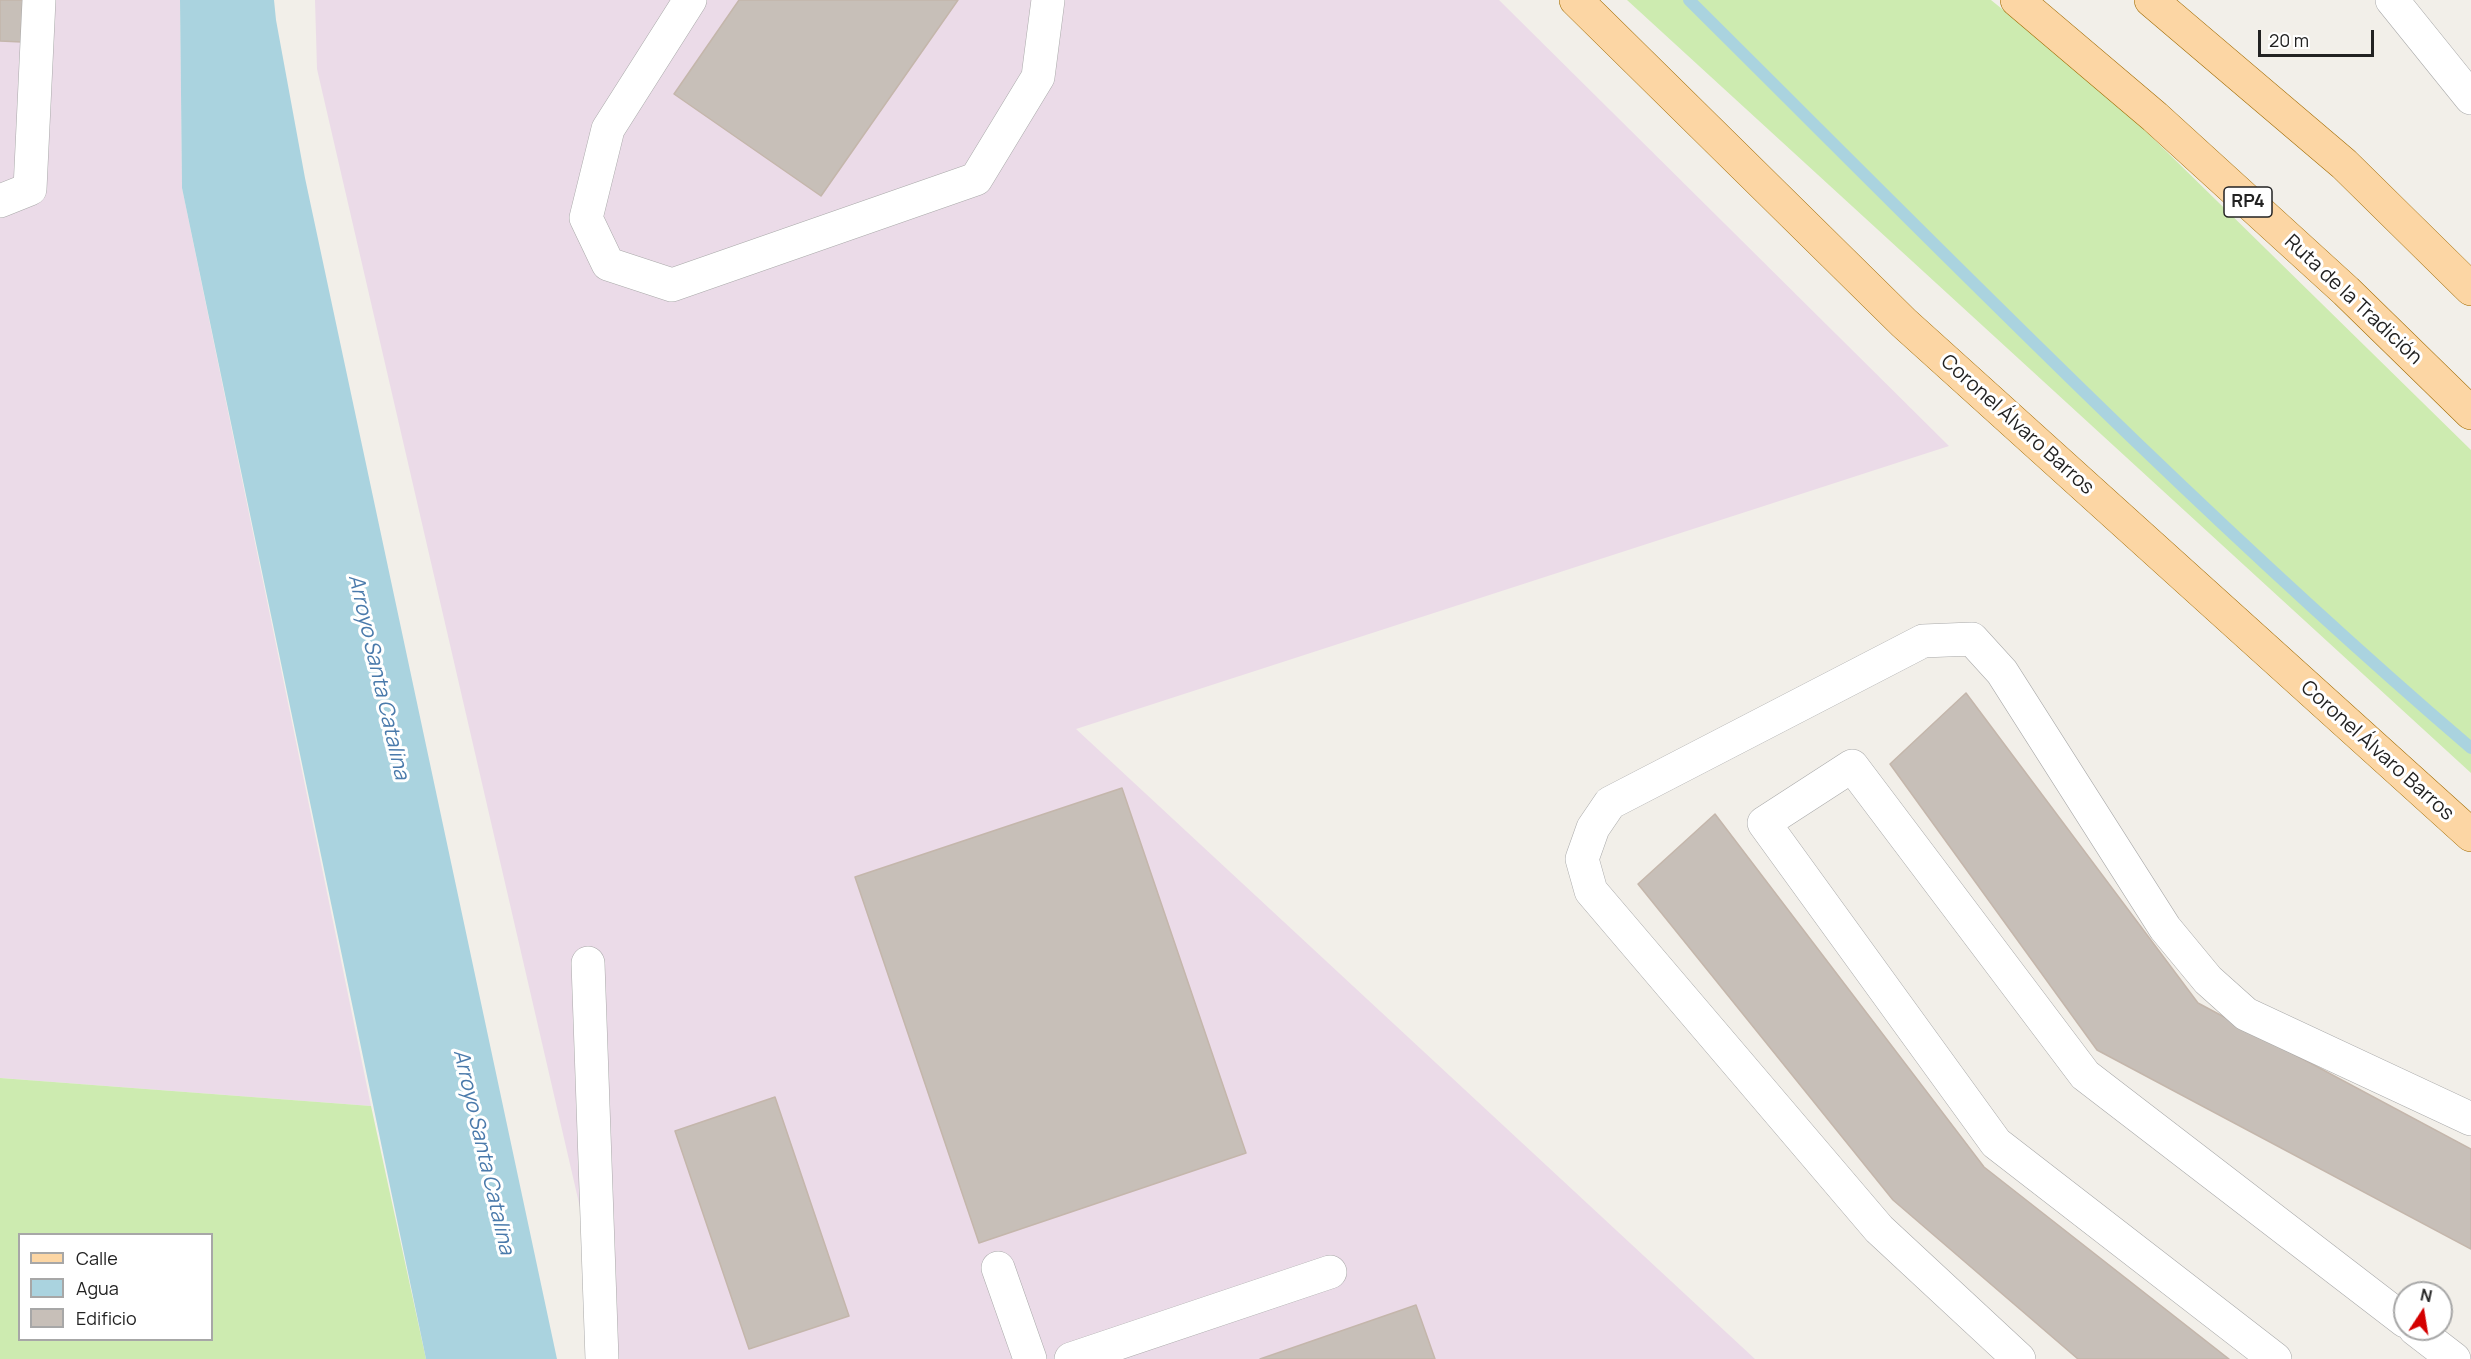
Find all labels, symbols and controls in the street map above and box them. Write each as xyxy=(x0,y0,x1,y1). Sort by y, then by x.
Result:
scale bar xyxy=(2261,18,2376,56)
text: 20 m xyxy=(2269,28,2309,52)
road number: RP4 xyxy=(2224,187,2272,217)
street label: Ruta de la Tradición xyxy=(2279,230,2427,370)
street label: Coronel Álvaro Barros xyxy=(1935,350,2099,500)
water label: Arroyo Santa Catalina xyxy=(342,572,414,782)
street label: Coronel Álvaro Barros xyxy=(2295,676,2459,826)
water label: Arroyo Santa Catalina xyxy=(447,1047,519,1257)
legend xyxy=(18,1233,213,1341)
text: Calle xyxy=(76,1246,118,1270)
text: Agua xyxy=(76,1276,119,1300)
north arrow xyxy=(2393,1281,2453,1341)
text: N xyxy=(2418,1283,2434,1307)
text: Edificio xyxy=(76,1306,137,1330)

